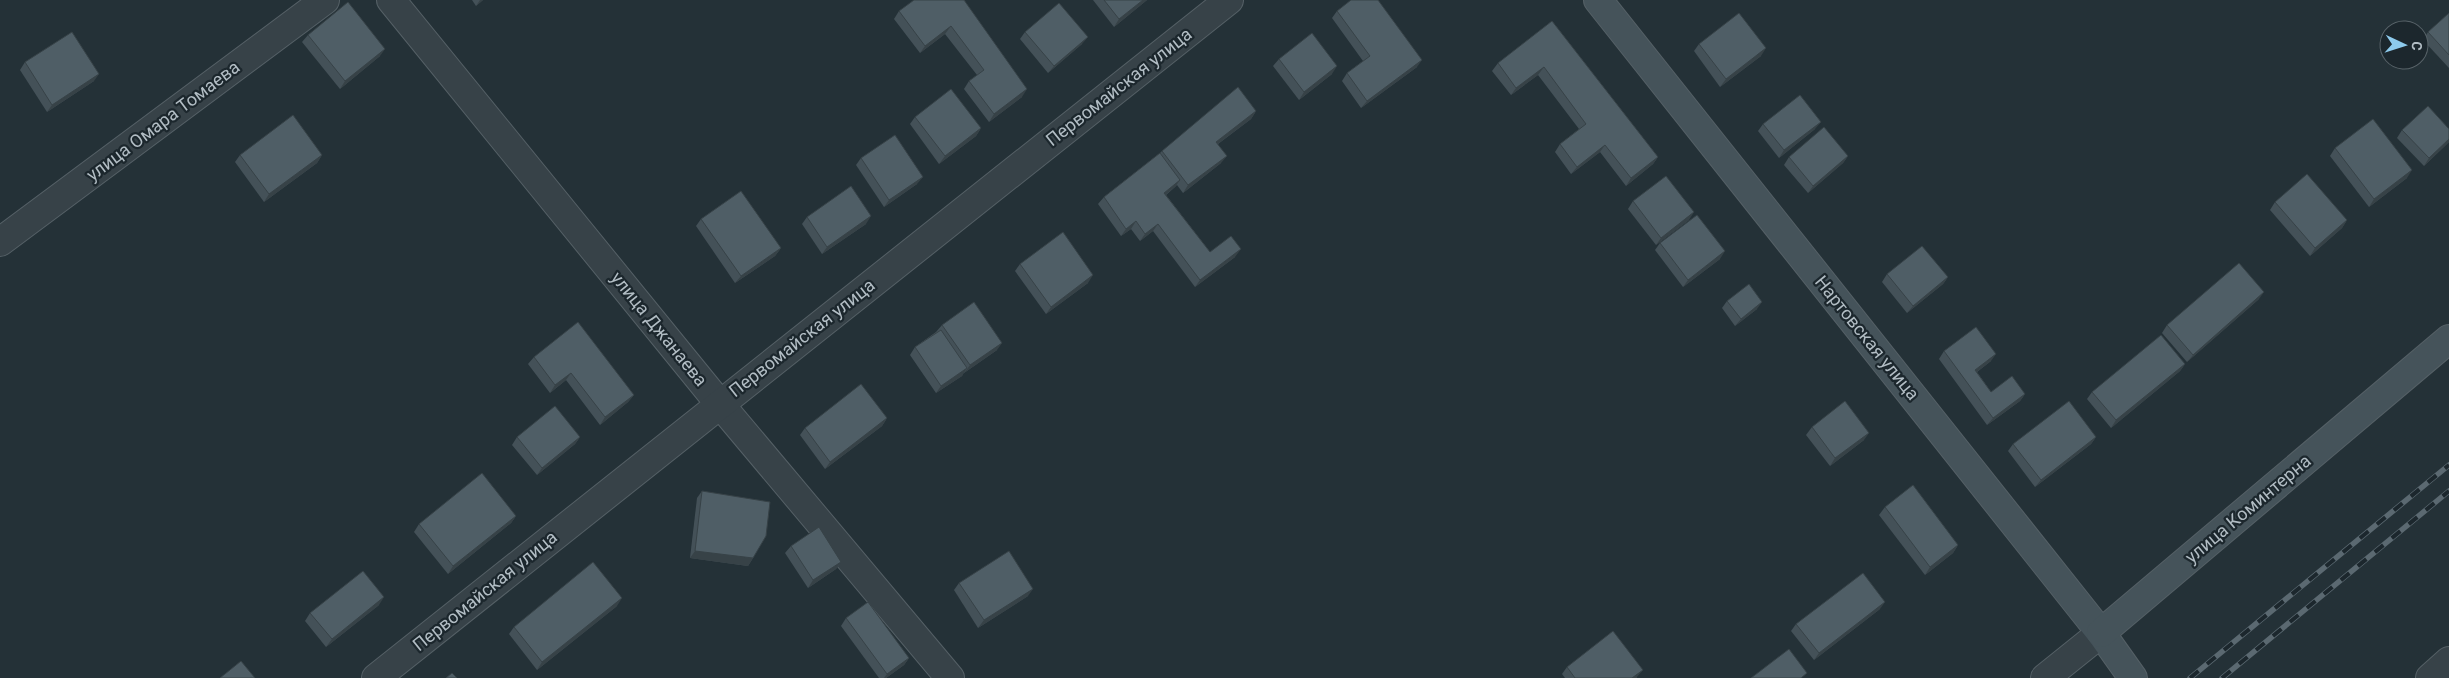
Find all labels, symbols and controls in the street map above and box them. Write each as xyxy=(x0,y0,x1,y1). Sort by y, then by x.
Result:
north arrow xyxy=(2379,20,2429,70)
street label: Первомайская улица xyxy=(1042,23,1196,150)
text: С xyxy=(2409,41,2425,51)
street label: улица Омара Томаева xyxy=(82,56,243,185)
street label: улица Джанаева xyxy=(607,267,712,390)
street label: Нартовская улица xyxy=(1811,271,1924,404)
street label: Первомайская улица xyxy=(725,274,879,401)
street label: улица Коминтерна xyxy=(2181,450,2315,567)
street label: Первомайская улица xyxy=(408,526,561,655)

